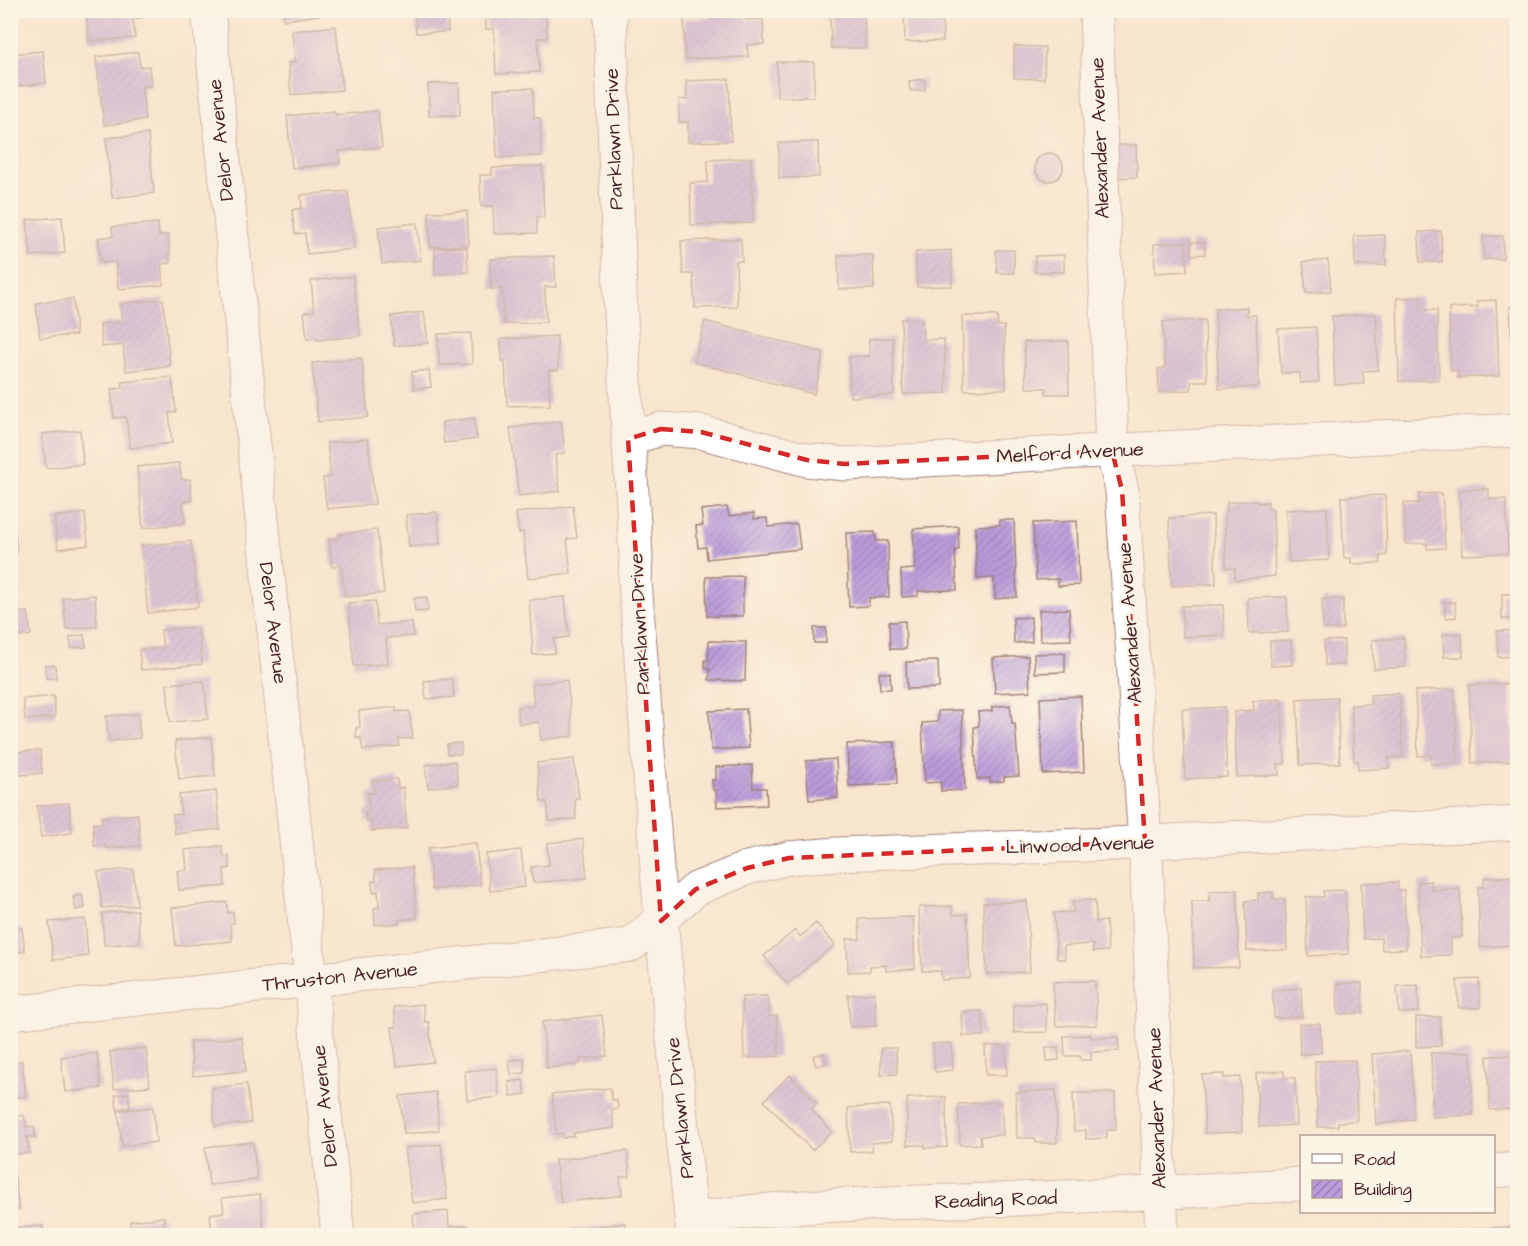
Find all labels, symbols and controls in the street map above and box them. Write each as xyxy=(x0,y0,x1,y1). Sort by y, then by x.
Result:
street label: Alexander Avenue xyxy=(1083,57,1117,219)
street label: Parklawn Drive xyxy=(598,67,630,210)
street label: Delor Avenue xyxy=(201,78,241,202)
street label: Melford Avenue xyxy=(995,435,1145,471)
street label: Alexander Avenue xyxy=(1110,541,1150,705)
street label: Parklawn Drive xyxy=(622,552,658,696)
street label: Delor Avenue xyxy=(252,561,294,686)
street label: Linwood Avenue xyxy=(1005,828,1155,862)
street label: Thruston Avenue xyxy=(261,955,419,999)
street label: Alexander Avenue xyxy=(1140,1027,1174,1189)
street label: Parklawn Drive xyxy=(659,1036,701,1180)
street label: Delor Avenue xyxy=(305,1044,345,1168)
legend xyxy=(1300,1135,1495,1213)
text: Road xyxy=(1354,1147,1395,1172)
text: Building xyxy=(1354,1177,1412,1203)
street label: Reading Road xyxy=(934,1184,1058,1217)

